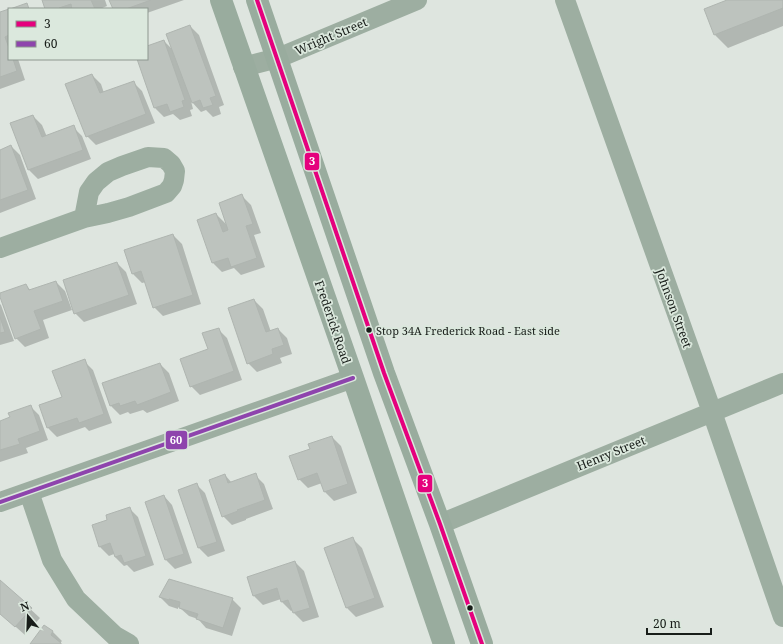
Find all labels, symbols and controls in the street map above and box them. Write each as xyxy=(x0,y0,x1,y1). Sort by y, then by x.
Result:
legend xyxy=(8,8,148,60)
street label: Wright Street xyxy=(292,13,370,59)
text: 3 xyxy=(44,15,51,32)
text: 60 xyxy=(44,35,58,52)
line badge: 3 xyxy=(304,152,320,171)
text: 3 xyxy=(309,153,315,168)
street label: Johnson Street xyxy=(651,265,696,350)
street label: Frederick Road xyxy=(311,278,355,367)
place label: Stop 34A Frederick Road - East side xyxy=(376,323,560,338)
marker: Stop 34A Frederick Road - East side xyxy=(364,325,374,335)
line badge: 60 xyxy=(165,430,188,450)
text: 60 xyxy=(170,432,182,447)
street label: Henry Street xyxy=(574,432,648,474)
line badge: 3 xyxy=(417,474,433,493)
text: 3 xyxy=(422,475,428,490)
north arrow xyxy=(8,596,48,636)
text: N xyxy=(18,597,31,615)
unlabelled marker xyxy=(465,603,475,613)
scale bar xyxy=(647,610,711,636)
text: 20 m xyxy=(653,615,681,632)

